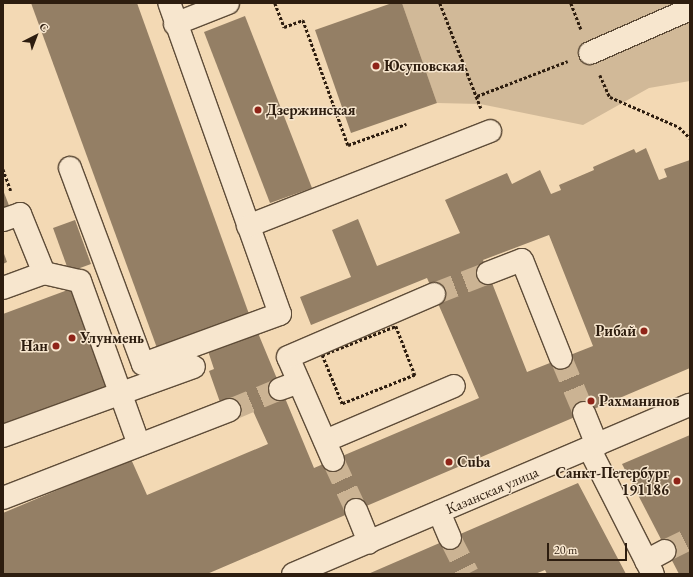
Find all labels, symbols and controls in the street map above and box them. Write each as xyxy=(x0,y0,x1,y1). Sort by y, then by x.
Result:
north arrow xyxy=(16,16,56,56)
text: С xyxy=(36,19,52,35)
place label: Юсуповская xyxy=(384,57,465,75)
marker: Юсуповская xyxy=(371,61,381,71)
place label: Дзержинская xyxy=(266,101,356,119)
marker: Дзержинская xyxy=(253,105,263,115)
place label: Рибай xyxy=(595,322,636,340)
marker: Рибай xyxy=(639,326,649,336)
place label: Улунмень xyxy=(80,329,144,347)
marker: Улунмень xyxy=(67,333,77,343)
place label: Нан xyxy=(21,337,48,355)
marker: Нан xyxy=(51,341,61,351)
place label: Рахманинов xyxy=(599,392,679,410)
marker: Рахманинов xyxy=(586,396,596,406)
place label: Cuba xyxy=(457,453,490,471)
marker: Cuba xyxy=(444,457,454,467)
street label: Казанская улица xyxy=(443,462,541,518)
place label: Санкт-Петербург 191186 xyxy=(555,463,669,498)
marker: Санкт-Петербург 191186 xyxy=(672,476,682,486)
scale bar xyxy=(549,535,629,561)
text: 20 m xyxy=(554,542,577,558)

